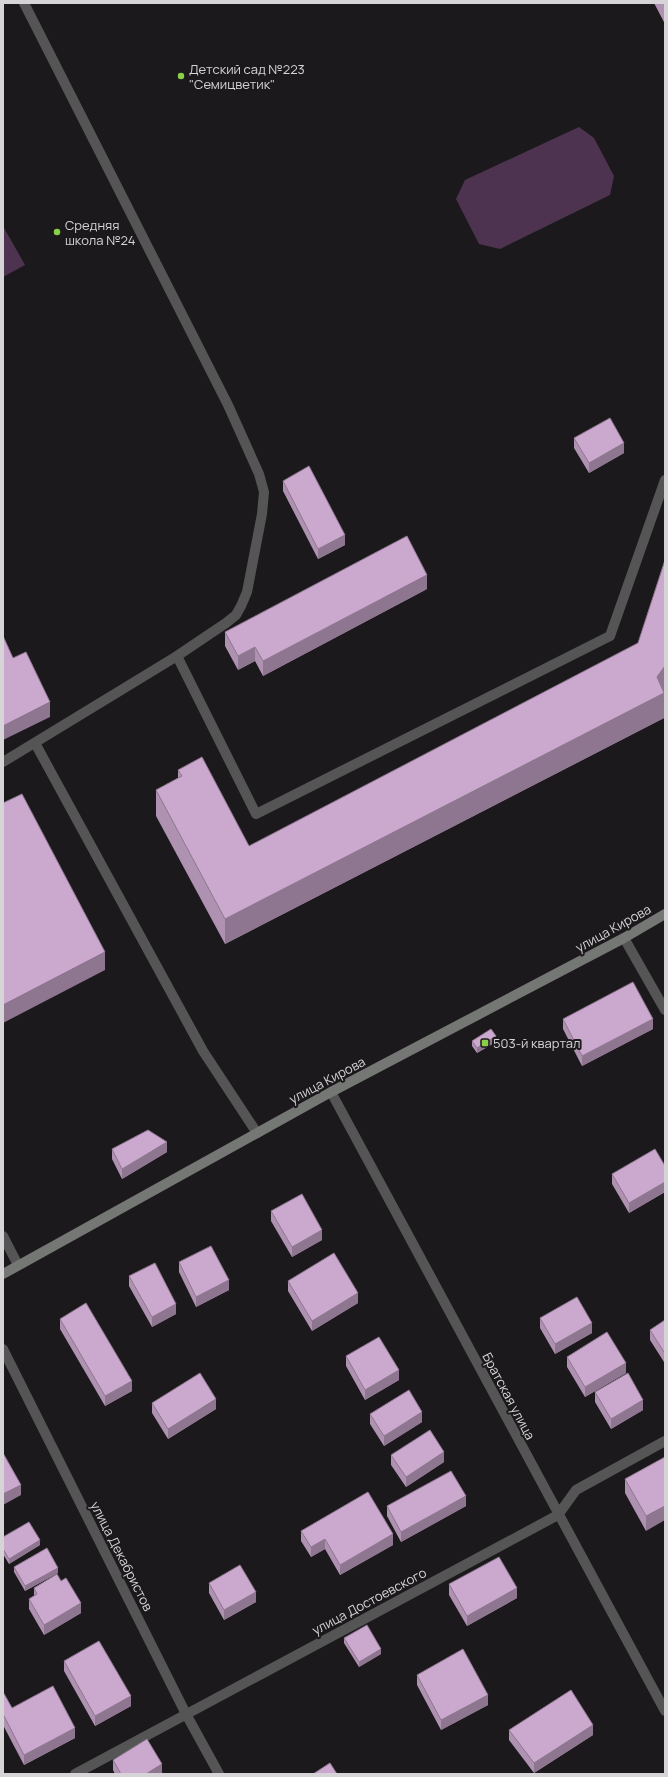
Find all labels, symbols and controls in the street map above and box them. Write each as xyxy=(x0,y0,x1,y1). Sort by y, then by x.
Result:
place label: Детский сад №223 "Семицветик" xyxy=(189,60,305,93)
marker: Детский сад №223 "Семицветик" xyxy=(176,71,186,81)
place label: Средняя школа №24 xyxy=(65,216,136,249)
marker: Средняя школа №24 xyxy=(52,227,62,237)
street label: улица Кирова xyxy=(572,900,654,956)
place label: 503-й квартал xyxy=(493,1034,580,1052)
marker: 503-й квартал xyxy=(480,1038,490,1048)
street label: улица Кирова xyxy=(286,1052,368,1108)
street label: Братская улица xyxy=(478,1349,540,1443)
street label: улица Декабристов xyxy=(87,1498,157,1614)
street label: улица Достоевского xyxy=(309,1563,430,1639)

